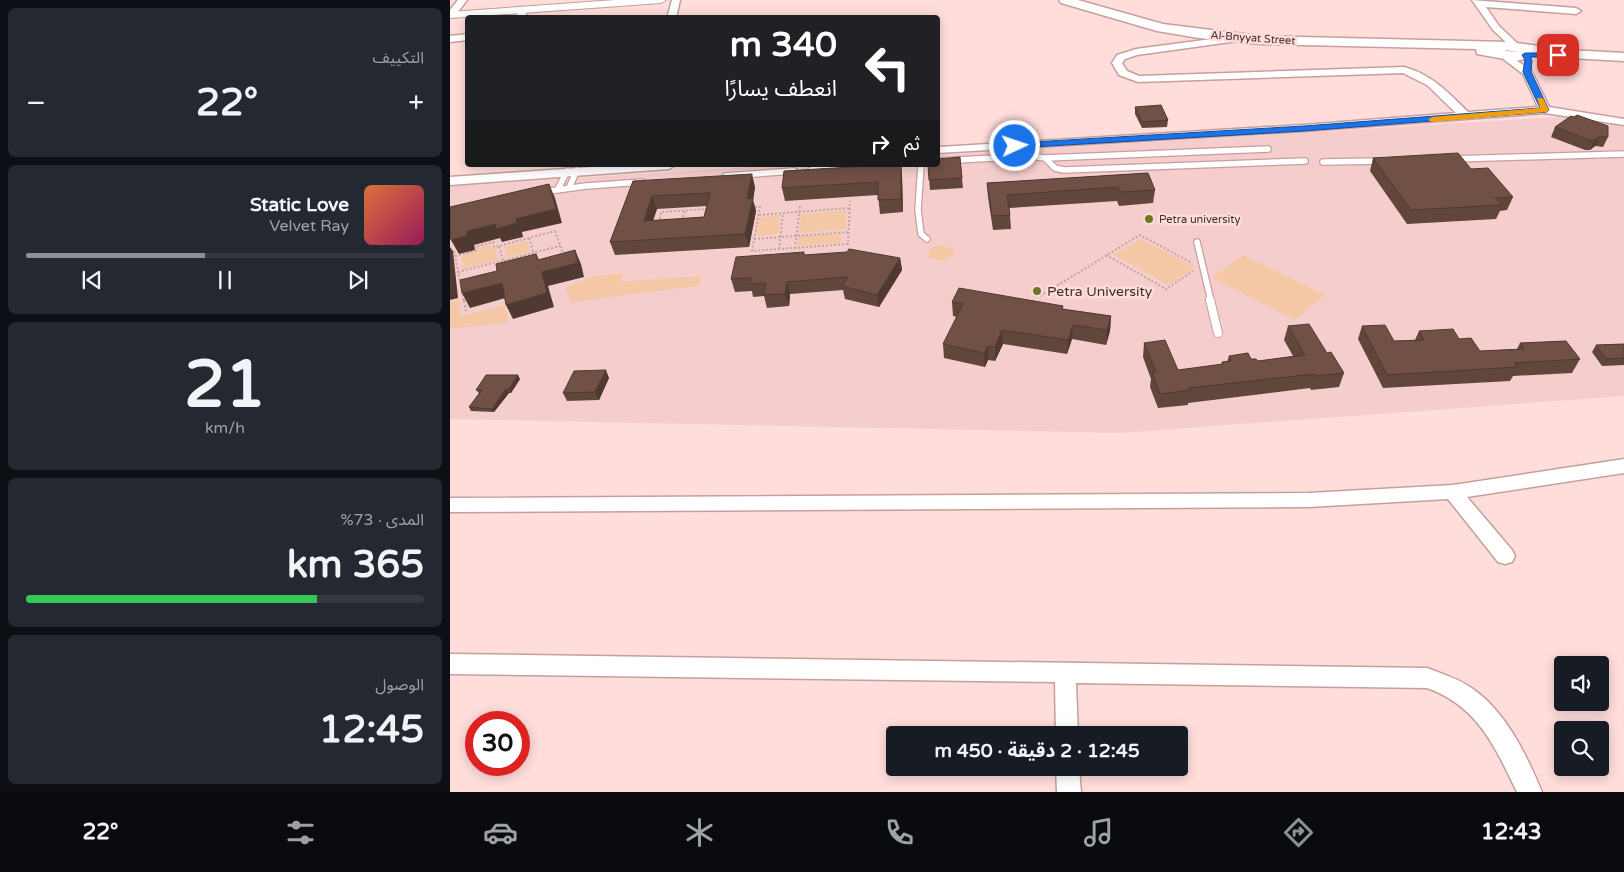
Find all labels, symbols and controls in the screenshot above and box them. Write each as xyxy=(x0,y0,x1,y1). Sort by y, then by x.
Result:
text: 340 m xyxy=(730,24,837,66)
street label: Al-Bnyyat Street xyxy=(1210,29,1296,47)
pin xyxy=(1537,34,1579,76)
icon: left xyxy=(855,35,920,100)
icon: arrive xyxy=(1544,41,1572,69)
text: التكييف xyxy=(372,48,424,68)
text: انعطف يسارًا xyxy=(724,76,837,102)
text: 22° xyxy=(196,80,258,126)
text: − xyxy=(26,86,46,120)
text: + xyxy=(408,86,424,120)
position arrow xyxy=(988,119,1040,171)
icon: right xyxy=(866,130,894,158)
text: ثم xyxy=(904,133,920,155)
text: Static Love xyxy=(250,194,349,216)
marker: Petra university xyxy=(1143,213,1155,225)
place label: Petra university xyxy=(1159,213,1240,226)
text: Velvet Ray xyxy=(269,216,349,236)
icon: previous xyxy=(78,266,106,294)
icon: pause xyxy=(211,266,239,294)
icon: next xyxy=(344,266,372,294)
place label: Petra University xyxy=(1047,283,1153,300)
marker: Petra University xyxy=(1031,285,1043,297)
text: 21 xyxy=(184,346,266,425)
text: km/h xyxy=(205,418,245,438)
text: المدى · 73% xyxy=(340,510,424,530)
text: 365 km xyxy=(287,542,424,588)
map controls xyxy=(1554,656,1609,776)
button: sound xyxy=(1554,656,1609,711)
text: الوصول xyxy=(375,675,424,695)
text: 12:45 xyxy=(319,707,424,753)
speed limit sign: 30 xyxy=(465,711,530,776)
button: search xyxy=(1554,721,1609,776)
text: 12:45 · 2 دقيقة · 450 m xyxy=(934,740,1140,762)
icon: filters xyxy=(283,815,318,850)
icon: car xyxy=(483,815,518,850)
icon: climate xyxy=(682,815,717,850)
icon: phone xyxy=(882,815,917,850)
icon: music xyxy=(1081,815,1116,850)
icon: directions xyxy=(1281,815,1316,850)
text: 22° xyxy=(82,819,118,845)
text: 12:43 xyxy=(1481,819,1542,845)

